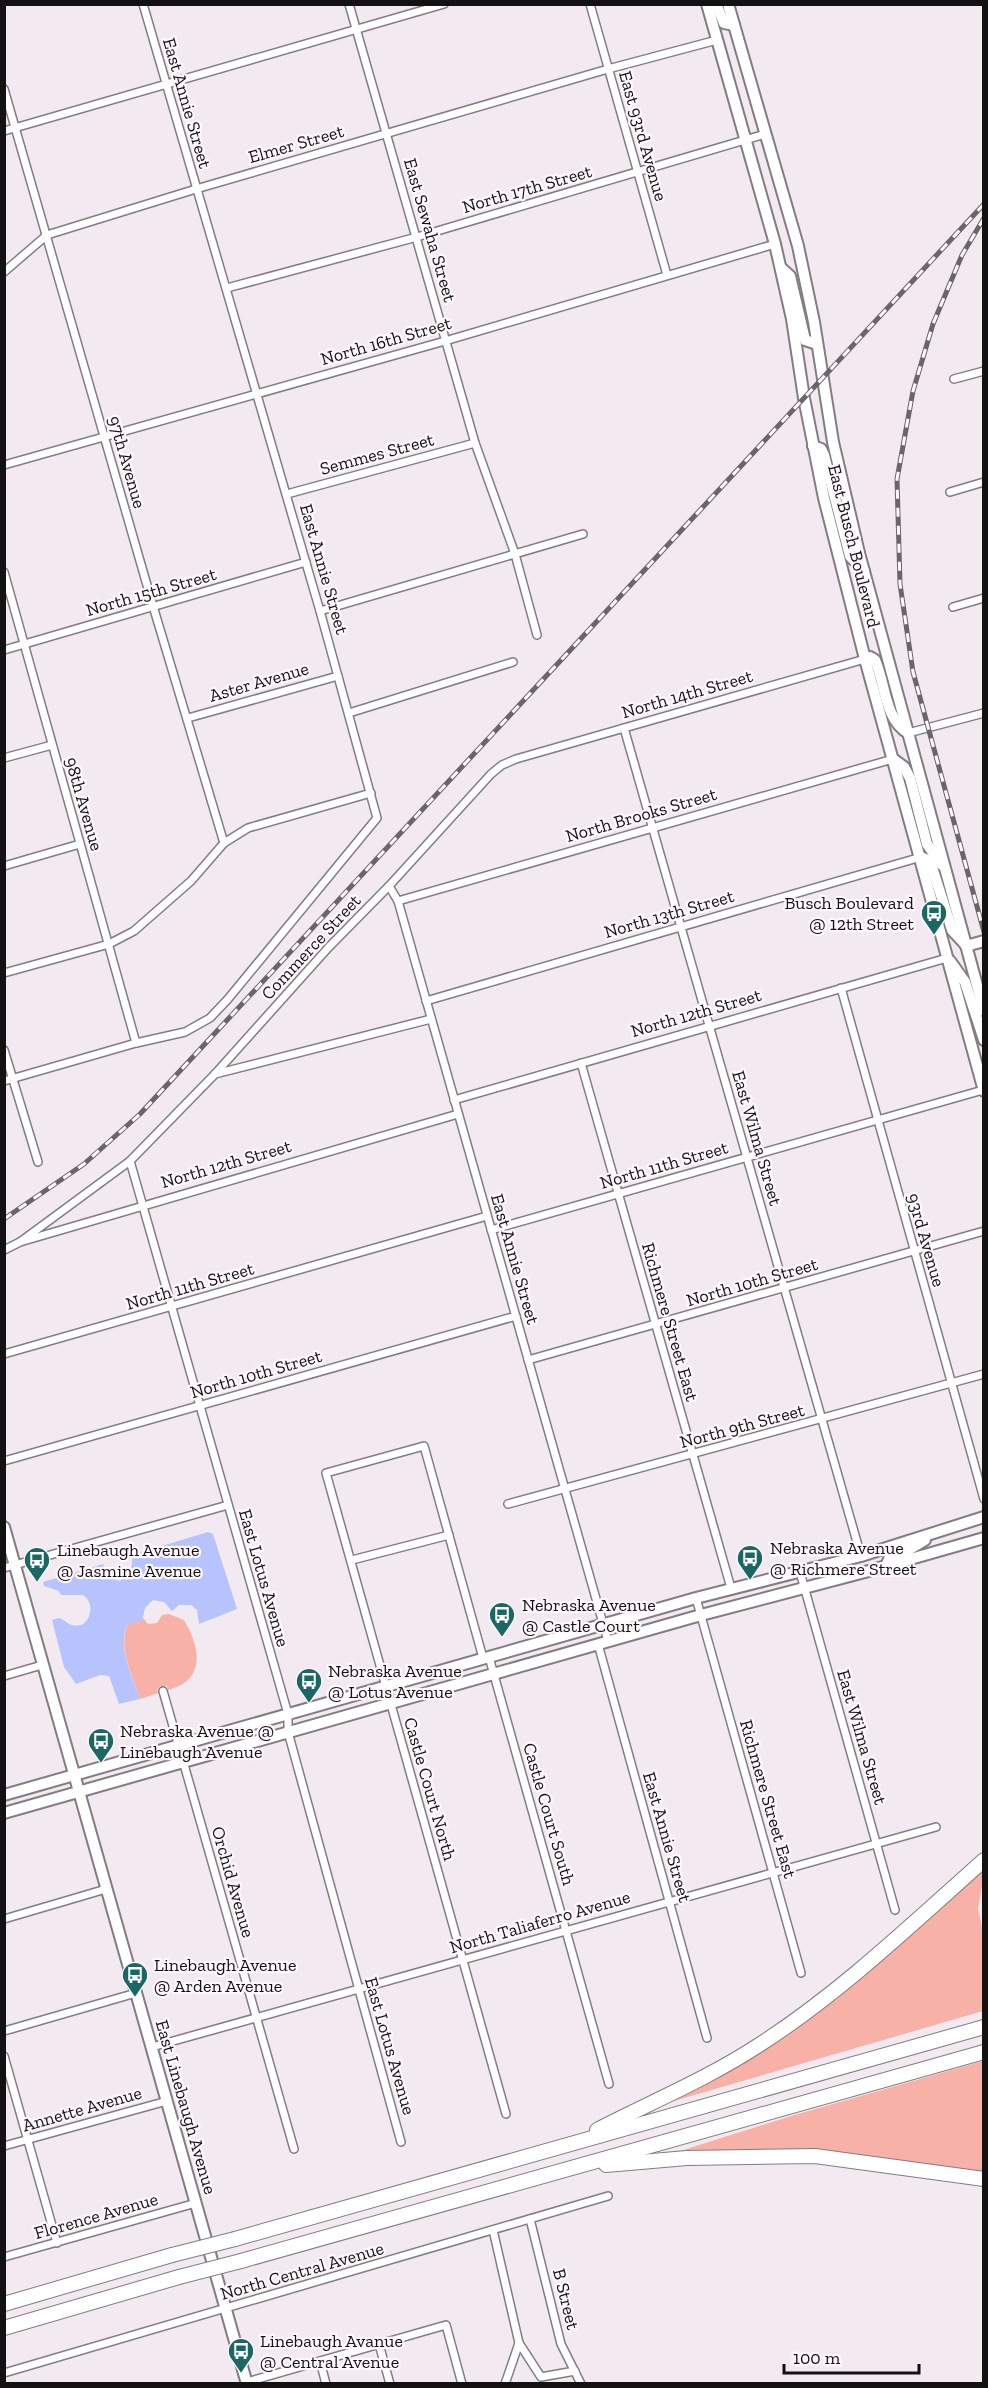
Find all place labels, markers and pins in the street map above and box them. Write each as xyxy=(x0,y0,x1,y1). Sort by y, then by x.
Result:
place label: Busch Boulevard @ 12th Street xyxy=(784,892,914,935)
bus stop icon: Busch Boulevard @ 12th Street xyxy=(919,898,949,936)
place label: Nebraska Avenue @ Richmere Street xyxy=(770,1537,917,1580)
place label: Linebaugh Avenue @ Jasmine Avenue xyxy=(57,1539,201,1582)
bus stop icon: Nebraska Avenue @ Richmere Street xyxy=(735,1543,765,1581)
bus stop icon: Linebaugh Avenue @ Jasmine Avenue xyxy=(22,1545,52,1583)
place label: Nebraska Avenue @ Castle Court xyxy=(522,1594,656,1637)
bus stop icon: Nebraska Avenue @ Castle Court xyxy=(487,1600,517,1638)
place label: Nebraska Avenue @ Lotus Avenue xyxy=(328,1660,462,1703)
bus stop icon: Nebraska Avenue @ Lotus Avenue xyxy=(294,1666,324,1704)
place label: Nebraska Avenue @ Linebaugh Avenue xyxy=(120,1720,274,1763)
bus stop icon: Nebraska Avenue @ Linebaugh Avenue xyxy=(86,1726,116,1764)
place label: Linebaugh Avenue @ Arden Avenue xyxy=(154,1954,296,1997)
bus stop icon: Linebaugh Avenue @ Arden Avenue xyxy=(120,1960,150,1998)
place label: Linebaugh Avanue @ Central Avenue xyxy=(260,2330,403,2373)
bus stop icon: Linebaugh Avanue @ Central Avenue xyxy=(226,2336,256,2374)

